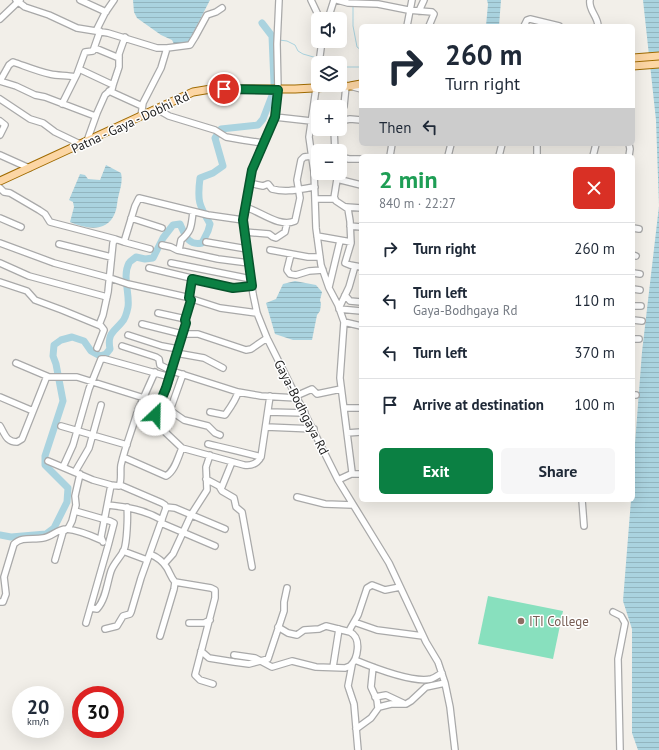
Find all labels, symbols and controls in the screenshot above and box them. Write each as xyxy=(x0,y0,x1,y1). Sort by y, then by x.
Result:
map controls xyxy=(311,12,347,180)
button: sound xyxy=(311,12,347,48)
text: 260 m xyxy=(445,36,522,73)
icon: right xyxy=(379,40,431,92)
button: layers xyxy=(311,56,347,92)
pin xyxy=(207,72,241,106)
text: Turn right xyxy=(445,72,520,95)
icon: arrive xyxy=(213,78,235,100)
street label: Patna - Gaya - Dobhi Rd xyxy=(68,88,192,157)
button: + xyxy=(311,100,347,136)
icon: left xyxy=(419,116,441,138)
text: Then xyxy=(379,118,411,137)
button: − xyxy=(311,144,347,180)
text: 2 min xyxy=(379,164,438,195)
button: close xyxy=(573,167,615,209)
text: 840 m · 22:27 xyxy=(379,195,456,212)
icon: right xyxy=(379,238,401,260)
text: Turn right xyxy=(413,239,476,258)
text: 260 m xyxy=(574,239,615,258)
text: Turn left xyxy=(413,283,467,302)
icon: left xyxy=(379,290,401,312)
text: 110 m xyxy=(574,291,615,310)
text: Gaya-Bodhgaya Rd xyxy=(413,302,517,319)
icon: left xyxy=(379,342,401,364)
text: Turn left xyxy=(413,343,467,362)
text: 370 m xyxy=(574,343,615,362)
street label: Gaya-Bodhgaya Rd xyxy=(270,357,333,458)
position arrow xyxy=(134,394,176,436)
icon: arrive xyxy=(379,394,401,416)
text: Arrive at destination xyxy=(413,395,544,414)
text: 100 m xyxy=(574,395,615,414)
button: Exit xyxy=(379,448,493,494)
button: Share xyxy=(501,448,615,494)
place label: ITI College xyxy=(529,613,589,630)
marker: ITI College xyxy=(516,616,526,626)
speed limit sign: 30 xyxy=(72,686,124,738)
text: 20 xyxy=(27,694,49,720)
text: km/h xyxy=(27,715,49,728)

